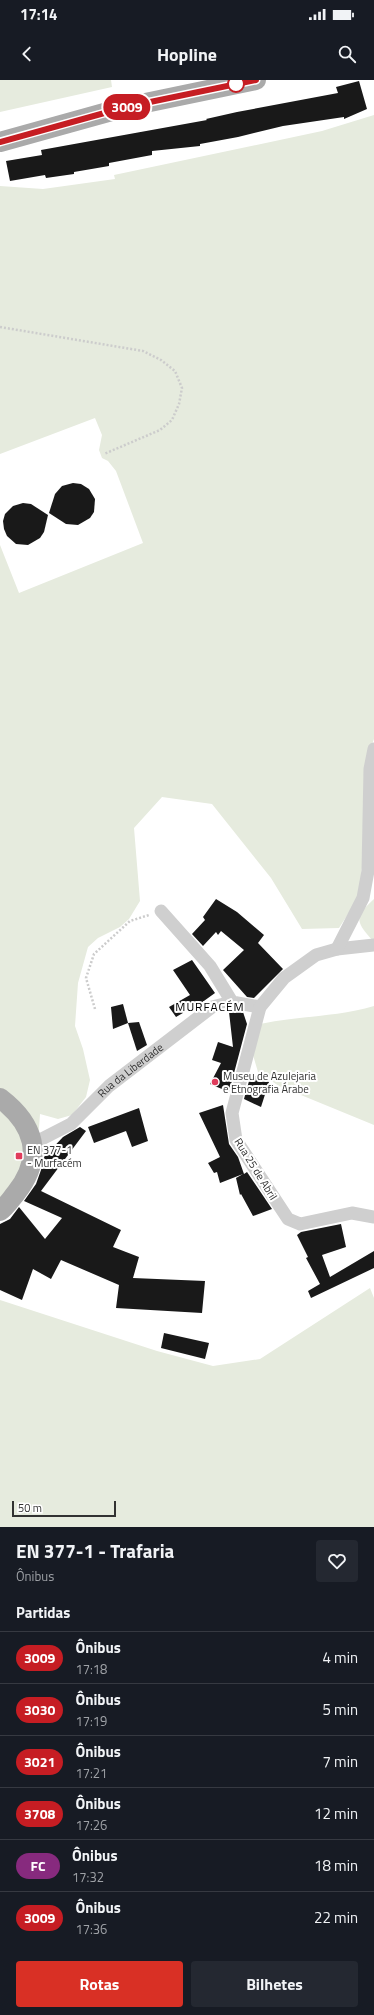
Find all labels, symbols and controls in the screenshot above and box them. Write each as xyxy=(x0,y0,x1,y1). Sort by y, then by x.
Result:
text: 17:14 xyxy=(20,3,57,26)
text: Hopline xyxy=(157,41,217,68)
icon: back xyxy=(16,43,38,65)
icon: search xyxy=(336,43,358,65)
unlabelled marker xyxy=(227,75,245,93)
line badge: 3009 xyxy=(99,94,155,120)
text: 3009 xyxy=(111,96,143,117)
district label: MURFACÉM xyxy=(175,997,245,1016)
street label: Rua da Liberdade xyxy=(94,1039,167,1101)
place label: Museu de Azulejaria e Etnografia Árabe xyxy=(223,1068,316,1097)
marker: Museu de Azulejaria e Etnografia Árabe xyxy=(210,1077,220,1087)
street label: Rua 25 de Abril xyxy=(231,1135,281,1203)
place label: EN 377-1 - Murfacém xyxy=(27,1142,82,1171)
marker: EN 377-1 - Murfacém xyxy=(14,1151,24,1161)
scale bar xyxy=(12,1499,116,1518)
text: 50 m xyxy=(18,1500,42,1516)
text: EN 377-1 - Trafaria xyxy=(16,1536,174,1565)
button: heart xyxy=(316,1540,358,1582)
text: Ônibus xyxy=(16,1566,54,1586)
text: Partidas xyxy=(16,1601,70,1624)
text: Ônibus xyxy=(75,1636,121,1659)
text: 4 min xyxy=(322,1646,358,1669)
text: 3009 xyxy=(24,1647,55,1668)
text: 17:18 xyxy=(75,1659,107,1679)
text: Ônibus xyxy=(75,1688,121,1711)
text: 5 min xyxy=(322,1698,358,1721)
text: 3030 xyxy=(24,1699,55,1720)
text: 17:19 xyxy=(75,1711,107,1731)
text: Ônibus xyxy=(75,1740,121,1763)
text: 7 min xyxy=(322,1750,358,1773)
text: 3021 xyxy=(24,1751,55,1772)
text: 17:21 xyxy=(75,1763,107,1783)
text: Ônibus xyxy=(75,1792,121,1815)
text: 12 min xyxy=(314,1802,358,1825)
text: 3708 xyxy=(24,1803,55,1824)
text: 17:26 xyxy=(75,1815,107,1835)
text: Ônibus xyxy=(72,1844,117,1867)
text: 18 min xyxy=(314,1854,358,1877)
text: FC xyxy=(30,1855,46,1876)
text: 17:32 xyxy=(72,1867,104,1887)
text: Ônibus xyxy=(75,1896,121,1919)
text: 22 min xyxy=(314,1906,358,1929)
text: 3009 xyxy=(24,1907,55,1928)
text: 17:36 xyxy=(75,1919,107,1939)
button: Rotas xyxy=(16,1961,183,2007)
button: Bilhetes xyxy=(191,1961,358,2007)

